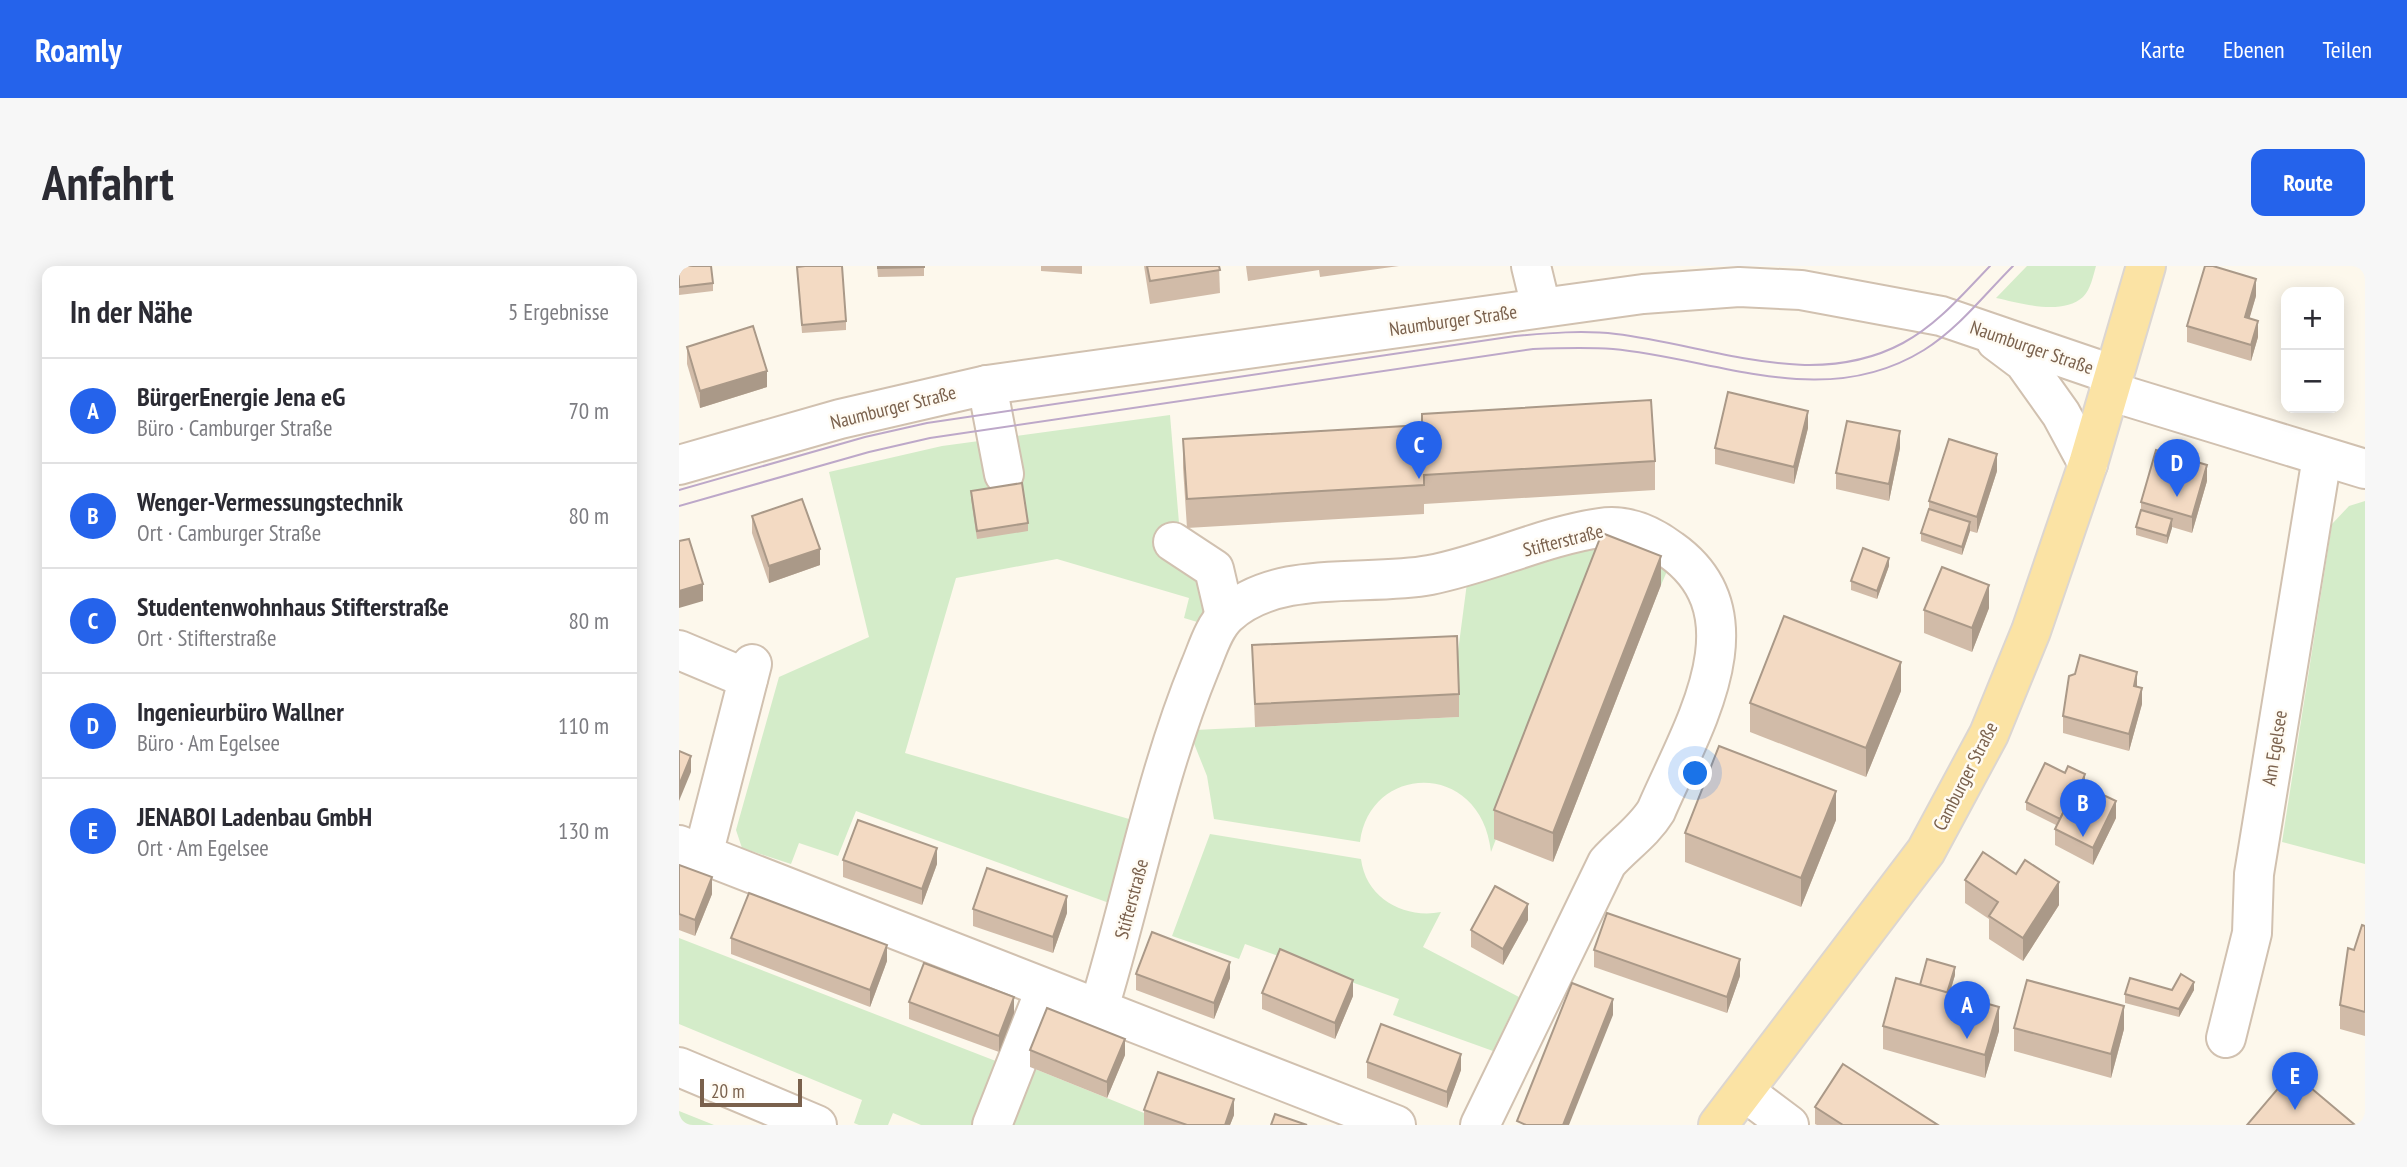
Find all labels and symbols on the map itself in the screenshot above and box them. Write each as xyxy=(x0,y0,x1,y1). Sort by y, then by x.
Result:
street label: Naumburger Straße xyxy=(1388,299,1519,341)
street label: Naumburger Straße xyxy=(1967,315,2097,379)
street label: Naumburger Straße xyxy=(828,380,958,434)
pin: C xyxy=(1396,421,1442,479)
pin: D xyxy=(2154,439,2200,497)
street label: Stifterstraße xyxy=(1520,518,1606,562)
street label: Am Egelsee xyxy=(2256,708,2292,787)
street label: Camburger Straße xyxy=(1927,718,2003,834)
your location xyxy=(1678,756,1712,790)
pin: B xyxy=(2060,779,2106,837)
street label: Stifterstraße xyxy=(1109,856,1153,942)
pin: A xyxy=(1944,981,1990,1039)
pin: E xyxy=(2272,1052,2318,1110)
scale bar xyxy=(700,1076,801,1108)

